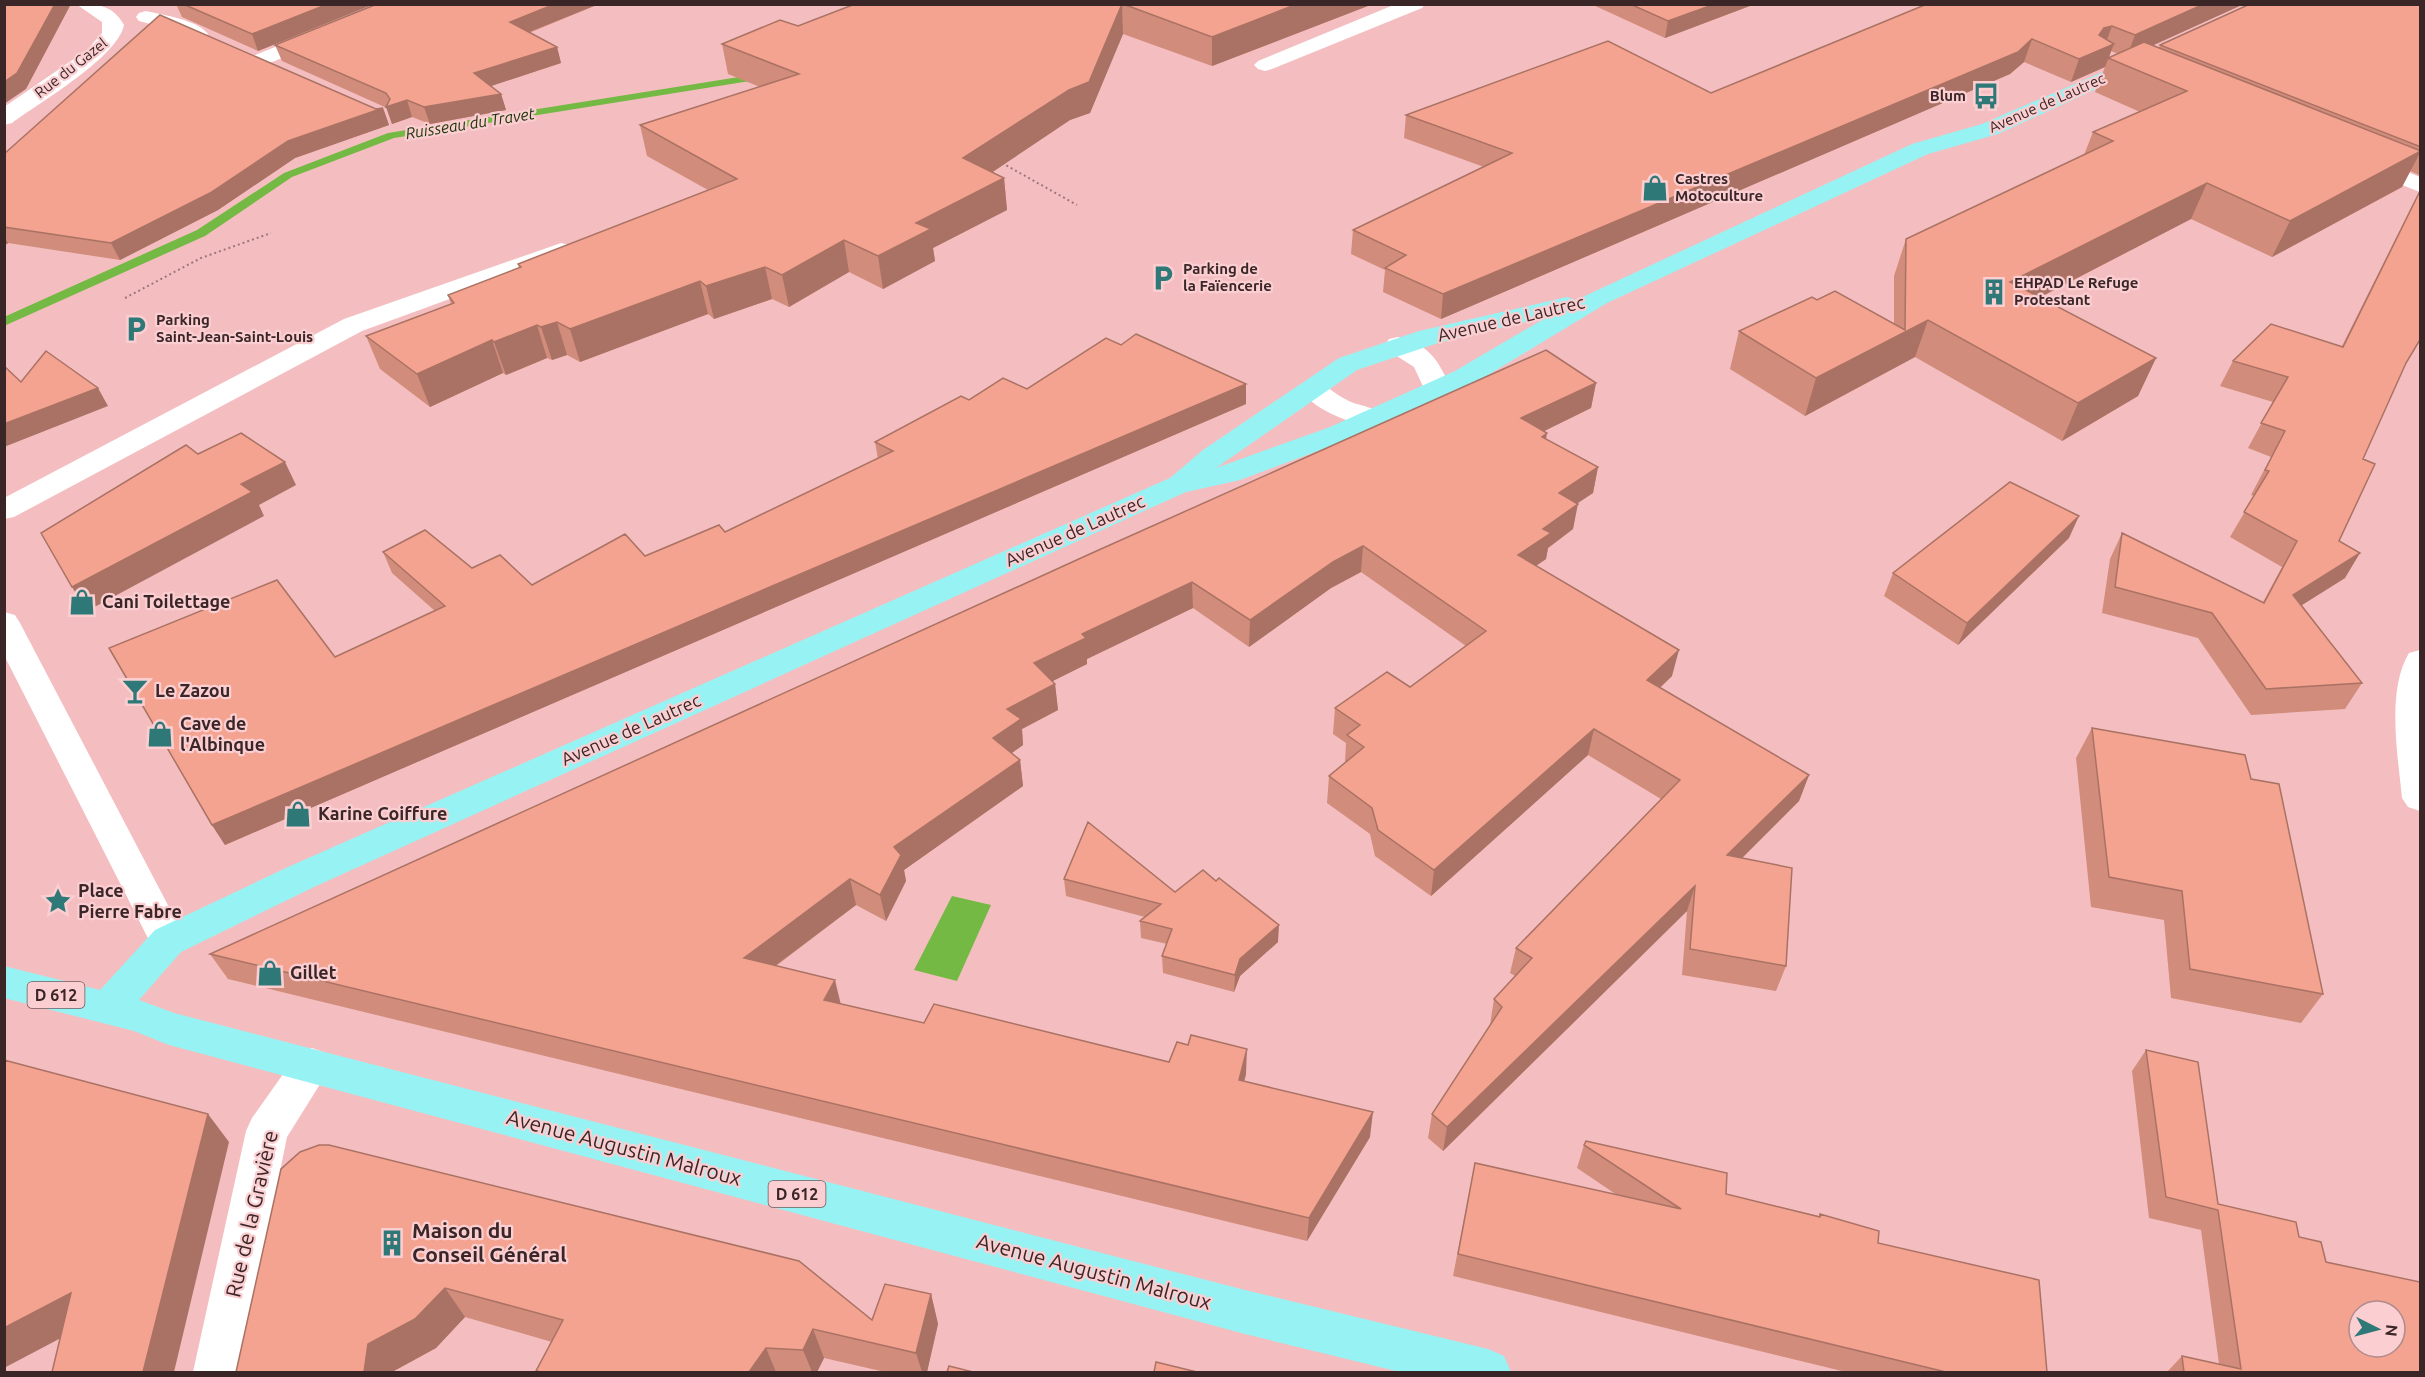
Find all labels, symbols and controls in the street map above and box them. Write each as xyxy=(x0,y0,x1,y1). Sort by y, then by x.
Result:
street label: Rue du Gazel xyxy=(31,34,110,101)
street label: Avenue de Lautrec xyxy=(1986,69,2107,136)
bus stop icon: Blum xyxy=(1971,81,2001,111)
place label: Blum xyxy=(1930,87,1966,104)
water label: Ruisseau du Travet xyxy=(404,104,537,142)
place label: Castres Motoculture xyxy=(1675,170,1763,204)
shop icon: Castres Motoculture xyxy=(1640,173,1670,203)
place label: Parking de la Faïencerie xyxy=(1183,260,1272,294)
parking icon: Parking de la Faïencerie xyxy=(1148,263,1178,293)
place label: EHPAD Le Refuge Protestant xyxy=(2014,274,2138,308)
building icon: EHPAD Le Refuge Protestant xyxy=(1979,277,2009,307)
street label: Avenue de Lautrec xyxy=(1435,291,1586,345)
place label: Parking Saint-Jean-Saint-Louis xyxy=(156,311,313,345)
parking icon: Parking Saint-Jean-Saint-Louis xyxy=(121,314,151,344)
street label: Avenue de Lautrec xyxy=(1002,490,1147,570)
shop icon: Cani Toilettage xyxy=(67,587,97,617)
place label: Cani Toilettage xyxy=(102,591,230,611)
bar icon: Le Zazou xyxy=(120,676,150,706)
place label: Le Zazou xyxy=(155,680,230,700)
street label: Avenue de Lautrec xyxy=(558,689,703,769)
place label: Cave de l'Albinque xyxy=(180,713,265,754)
shop icon: Cave de l'Albinque xyxy=(145,719,175,749)
shop icon: Karine Coiffure xyxy=(283,799,313,829)
place label: Karine Coiffure xyxy=(318,803,447,823)
place label: Place Pierre Fabre xyxy=(78,880,182,921)
place icon: Place Pierre Fabre xyxy=(43,886,73,916)
shop icon: Gillet xyxy=(255,958,285,988)
place label: Gillet xyxy=(290,962,337,982)
road number: D 612 xyxy=(28,982,84,1008)
street label: Avenue Augustin Malroux xyxy=(504,1104,745,1190)
street label: Rue de la Gravière xyxy=(220,1128,282,1300)
road number: D 612 xyxy=(768,1181,826,1207)
place label: Maison du Conseil Général xyxy=(412,1218,567,1266)
building icon: Maison du Conseil Général xyxy=(377,1228,407,1258)
street label: Avenue Augustin Malroux xyxy=(974,1228,1215,1314)
north arrow xyxy=(2347,1299,2407,1359)
text: N xyxy=(2382,1324,2401,1337)

